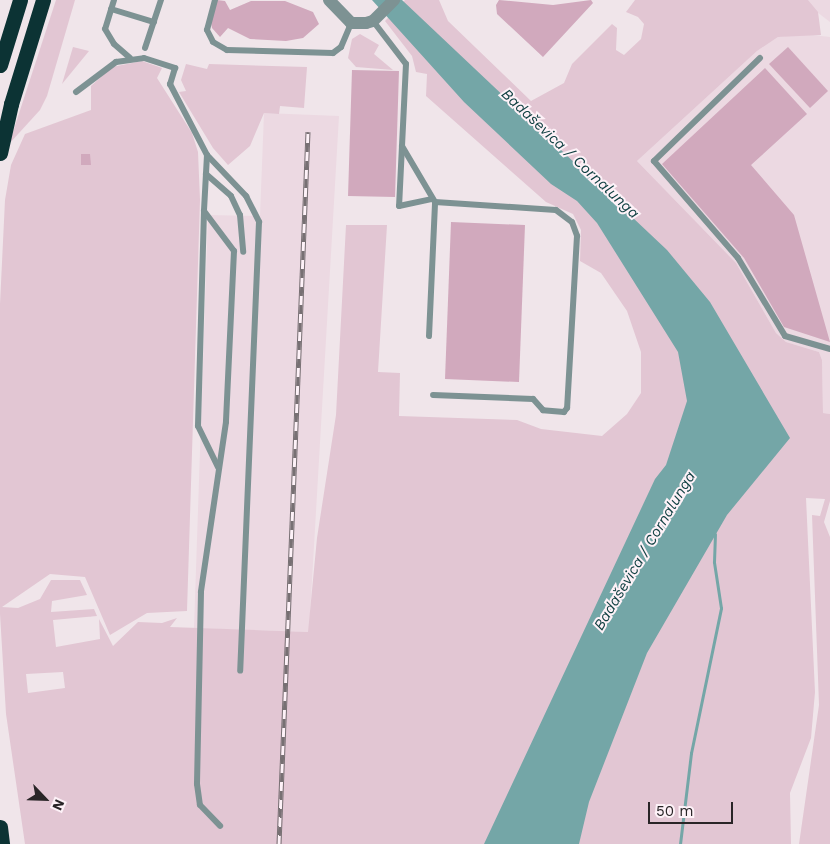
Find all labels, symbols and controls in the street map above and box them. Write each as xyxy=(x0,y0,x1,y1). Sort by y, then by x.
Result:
water label: Badaševica / Cornalunga xyxy=(497,85,643,223)
water label: Badaševica / Cornalunga xyxy=(590,468,700,634)
north arrow xyxy=(20,774,70,824)
scale bar xyxy=(650,792,735,824)
text: N xyxy=(49,797,68,813)
text: 50 m xyxy=(656,802,693,820)

